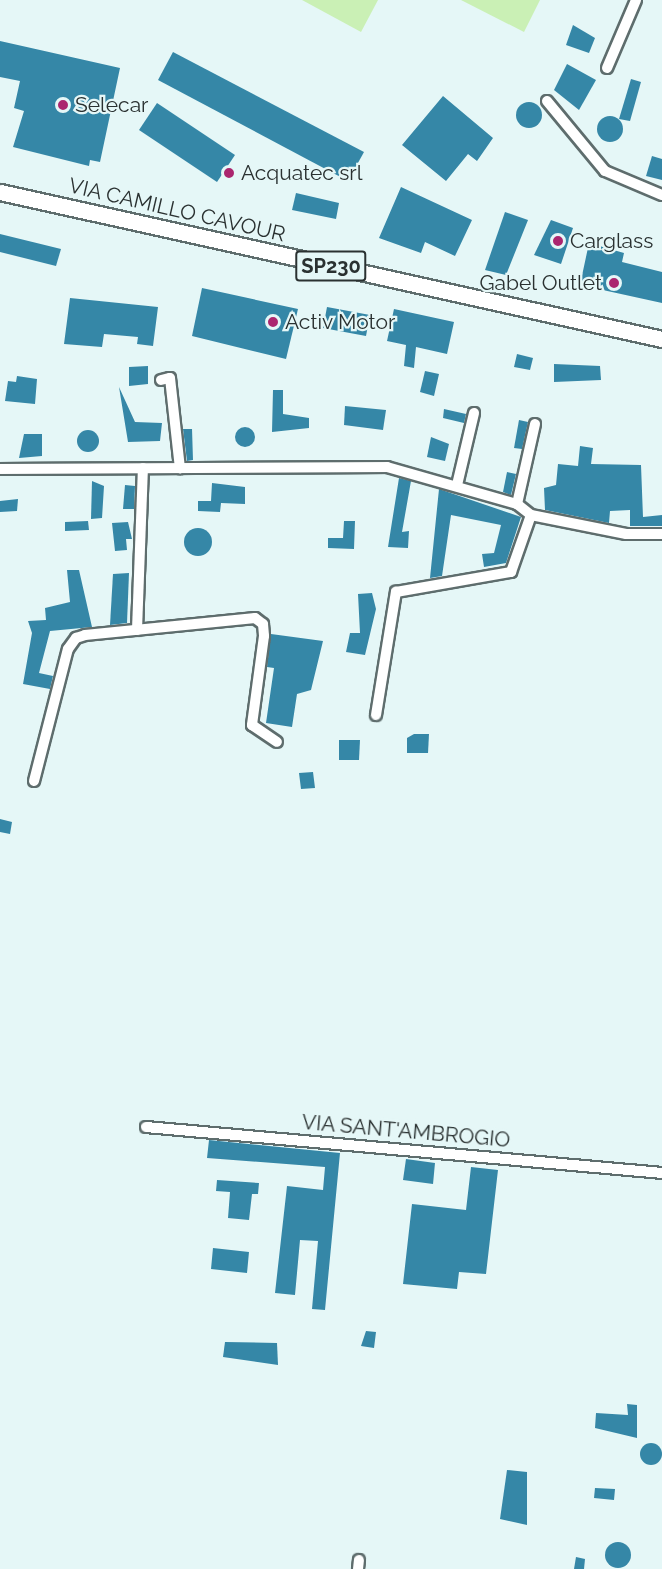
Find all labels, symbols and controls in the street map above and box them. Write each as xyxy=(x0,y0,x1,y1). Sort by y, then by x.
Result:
place label: Selecar xyxy=(75,92,148,118)
marker: Selecar xyxy=(56,98,70,112)
place label: Acquatec srl xyxy=(241,160,362,186)
marker: Acquatec srl xyxy=(222,166,236,180)
street label: VIA CAMILLO CAVOUR xyxy=(66,173,288,247)
place label: Carglass xyxy=(570,228,653,254)
marker: Carglass xyxy=(551,234,565,248)
road number: SP230 xyxy=(295,249,367,283)
place label: Gabel Outlet xyxy=(479,270,602,296)
marker: Gabel Outlet xyxy=(607,276,621,290)
place label: Activ Motor xyxy=(285,309,396,335)
marker: Activ Motor xyxy=(266,315,280,329)
street label: VIA SANT'AMBROGIO xyxy=(301,1109,511,1153)

